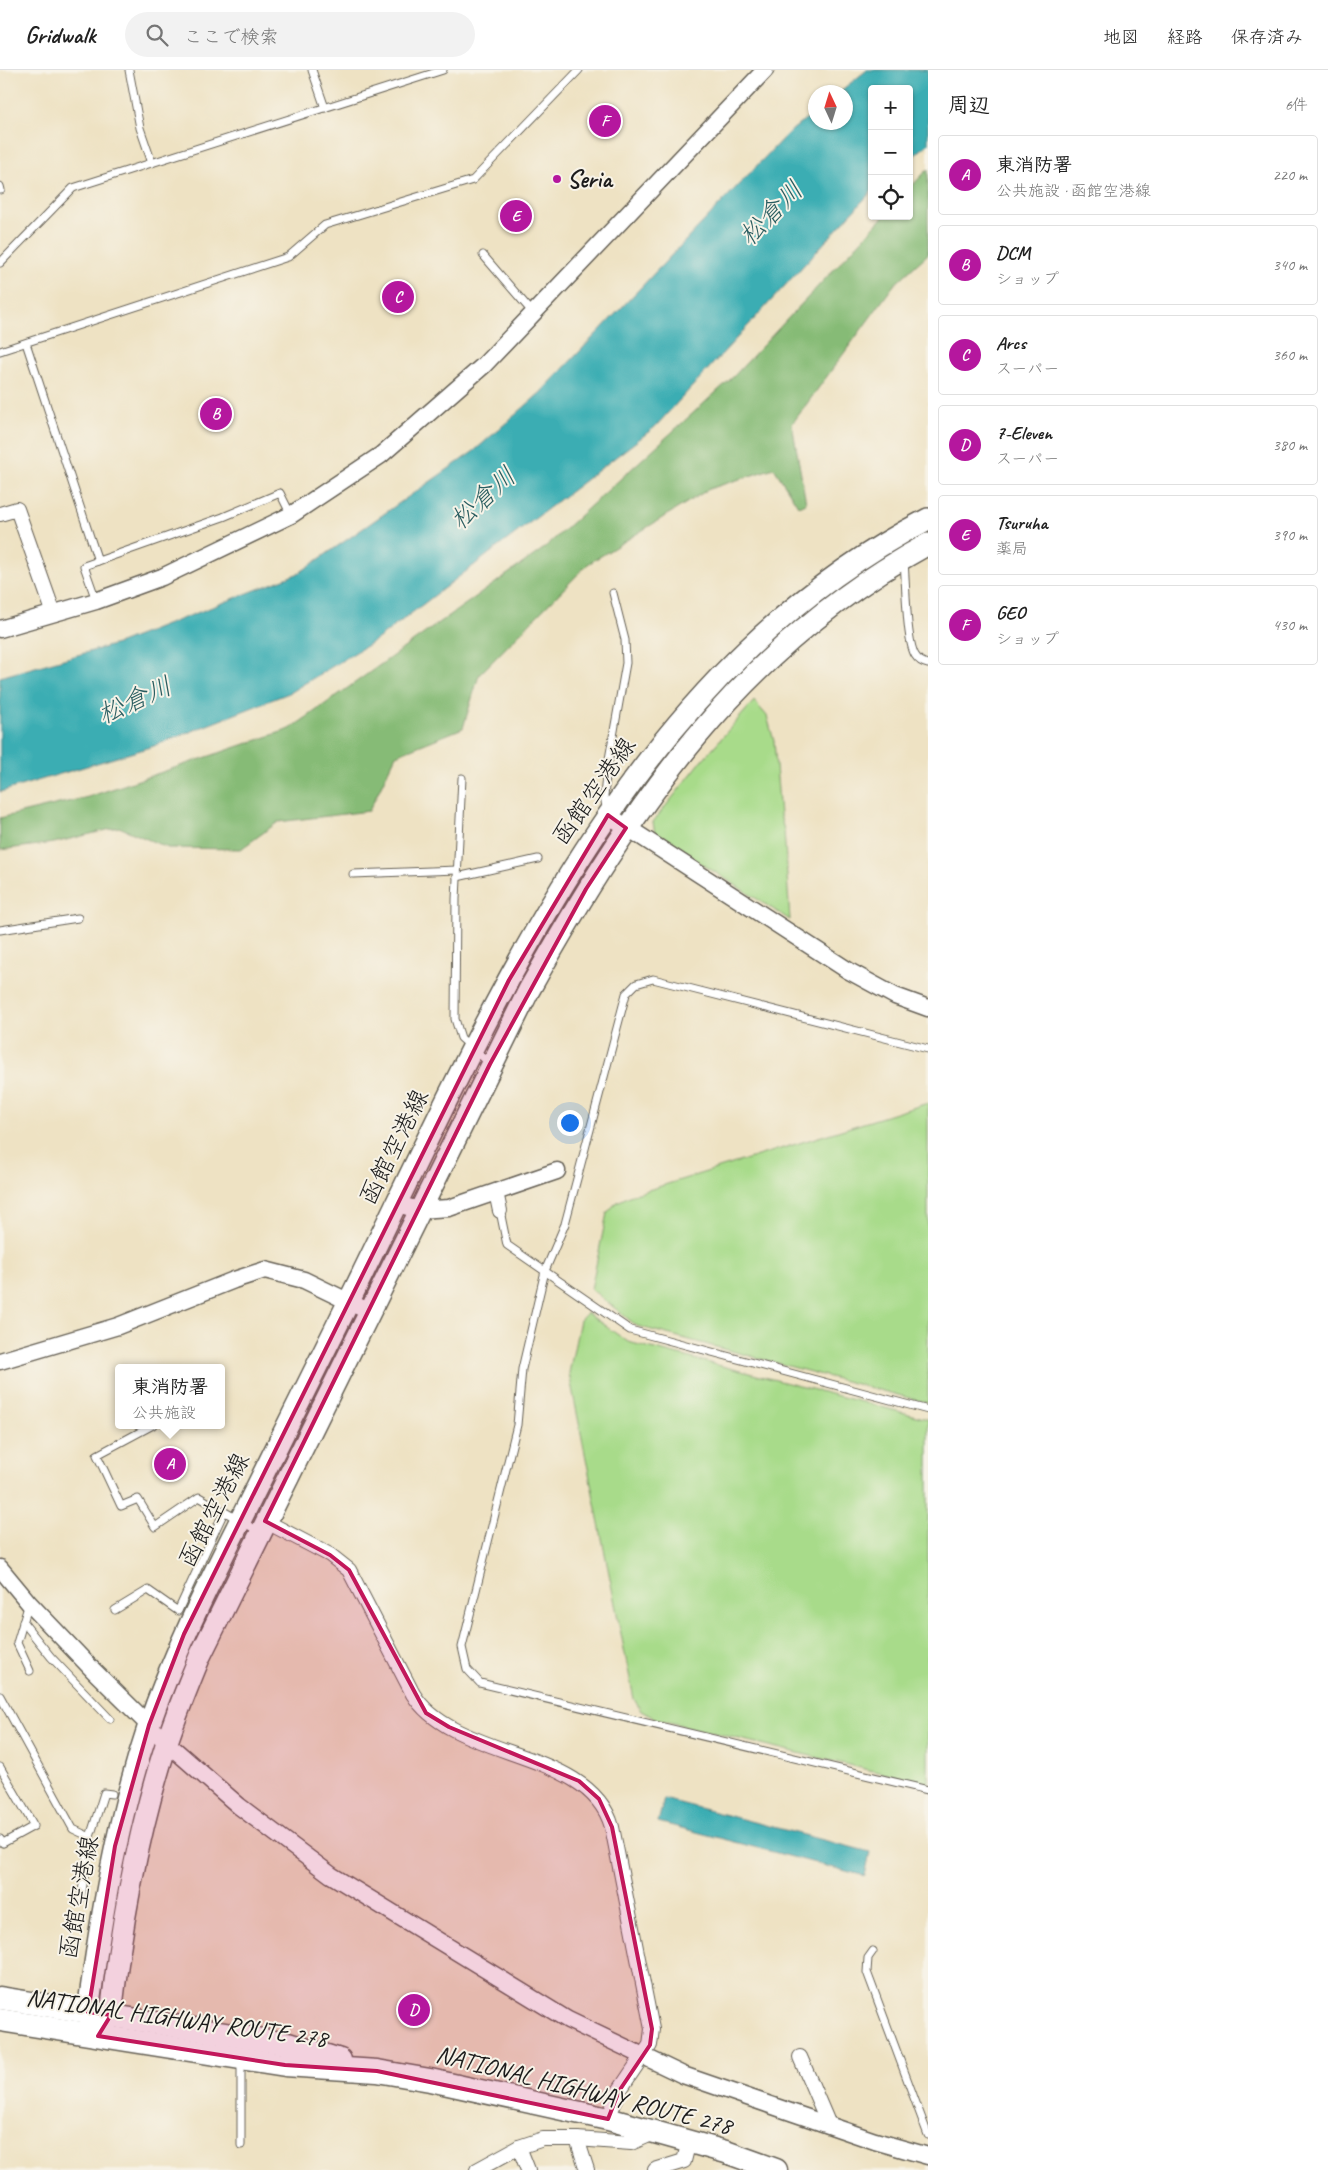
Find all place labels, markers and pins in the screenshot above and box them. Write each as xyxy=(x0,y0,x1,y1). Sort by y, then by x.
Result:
pin: F xyxy=(589,102,621,140)
place label: Seria xyxy=(567,163,614,195)
marker: Seria xyxy=(551,173,563,185)
pin: E xyxy=(500,197,532,235)
pin: C xyxy=(382,278,414,316)
pin: B xyxy=(200,395,232,433)
pin: A xyxy=(154,1445,186,1483)
pin: D xyxy=(398,1991,430,2029)

